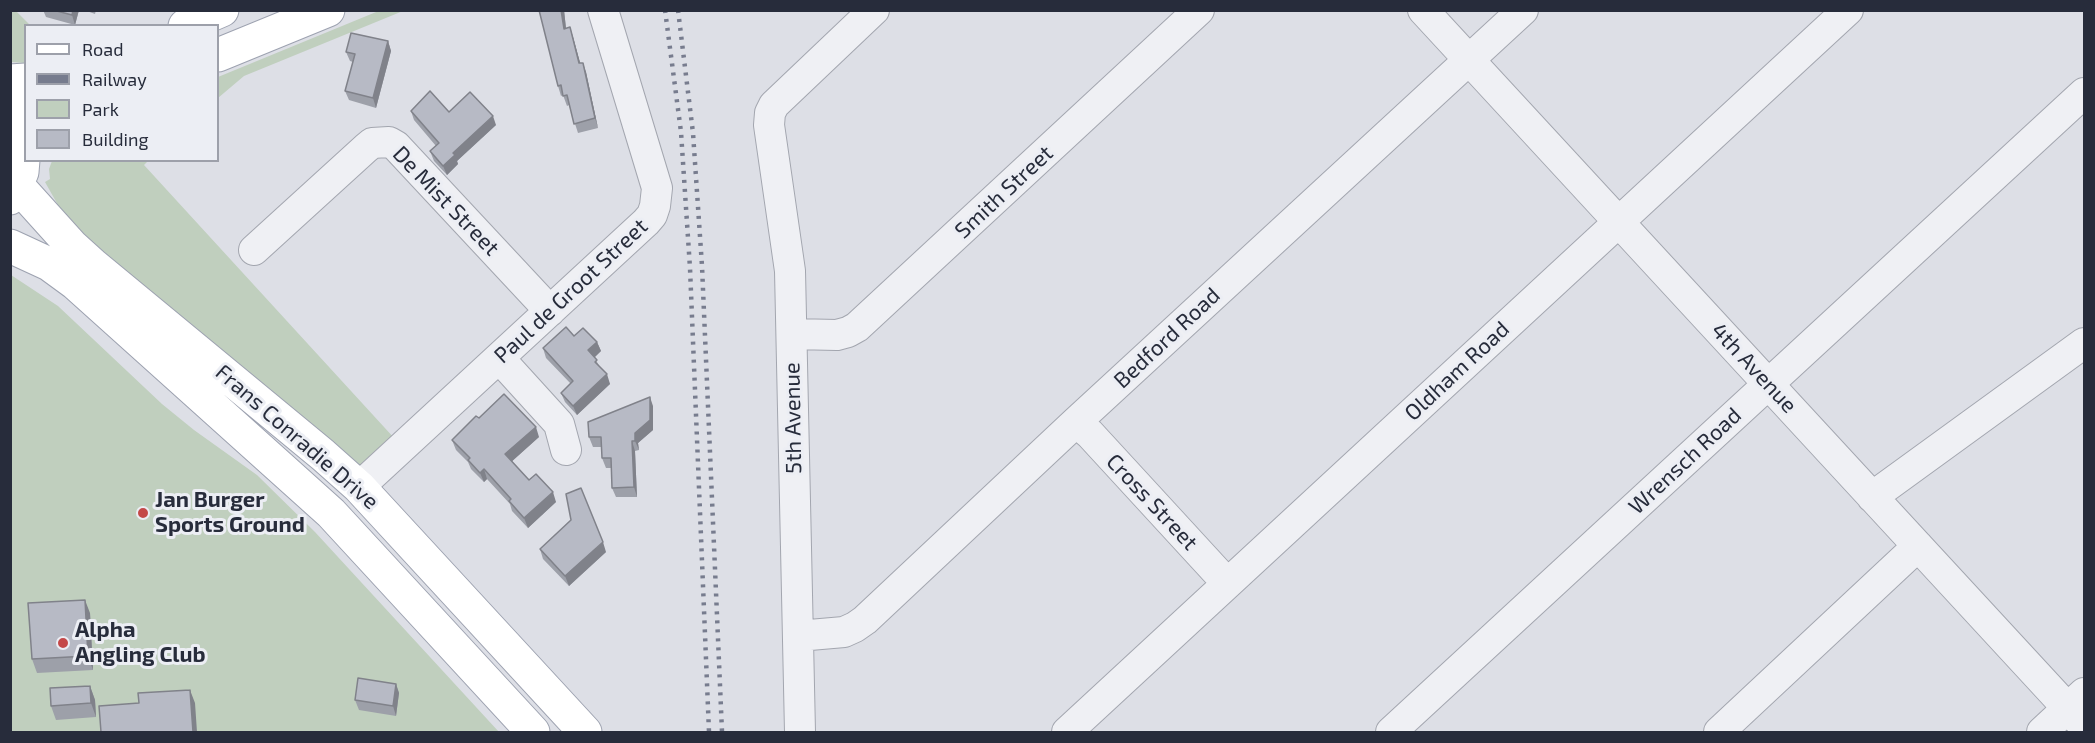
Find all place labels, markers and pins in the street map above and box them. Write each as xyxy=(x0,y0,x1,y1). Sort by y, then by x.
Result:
place label: Jan Burger Sports Ground xyxy=(155,487,305,538)
marker: Jan Burger Sports Ground xyxy=(136,506,150,520)
place label: Alpha Angling Club xyxy=(75,617,206,668)
marker: Alpha Angling Club xyxy=(56,636,70,650)

